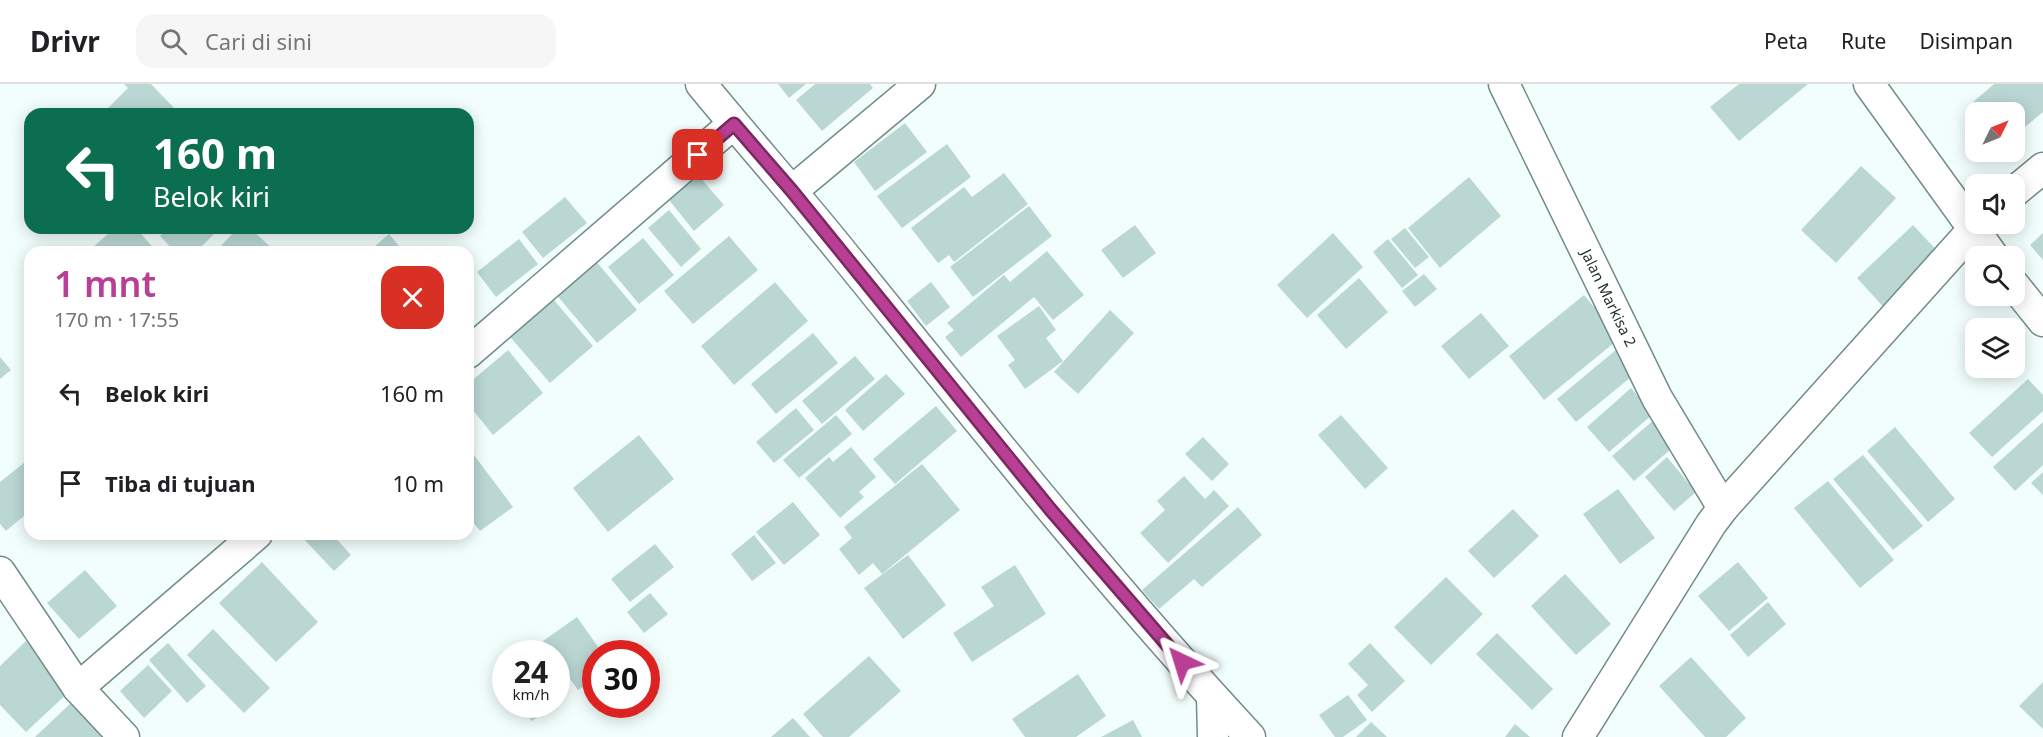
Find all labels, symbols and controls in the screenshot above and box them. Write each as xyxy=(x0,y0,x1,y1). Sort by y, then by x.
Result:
search box xyxy=(136,14,556,68)
text: Drivr xyxy=(30,22,100,60)
icon: search xyxy=(157,25,190,58)
text: Cari di sini xyxy=(205,26,312,56)
text: Peta xyxy=(1764,27,1808,55)
text: Rute xyxy=(1841,27,1886,55)
text: Disimpan xyxy=(1919,27,2013,55)
north arrow xyxy=(1965,102,2025,162)
map controls xyxy=(1965,102,2025,378)
text: 160 m xyxy=(153,124,277,181)
pin xyxy=(672,129,723,180)
icon: left xyxy=(54,132,132,210)
icon: arrive xyxy=(681,138,714,171)
button: sound xyxy=(1965,174,2025,234)
text: Belok kiri xyxy=(153,178,270,215)
street label: Jalan Markisa 2 xyxy=(1576,244,1641,350)
button: search xyxy=(1965,246,2025,306)
text: 1 mnt xyxy=(54,259,156,308)
button: close xyxy=(381,266,444,329)
text: 170 m · 17:55 xyxy=(54,306,179,333)
button: layers xyxy=(1965,318,2025,378)
icon: left xyxy=(54,377,87,410)
text: Belok kiri xyxy=(105,378,209,408)
text: 160 m xyxy=(380,378,444,408)
icon: arrive xyxy=(54,467,87,500)
text: Tiba di tujuan xyxy=(105,468,255,498)
text: 10 m xyxy=(393,468,444,498)
position arrow xyxy=(1150,630,1214,694)
speed limit sign: 30 xyxy=(582,640,660,718)
text: 24 xyxy=(514,651,548,692)
text: km/h xyxy=(513,684,549,704)

